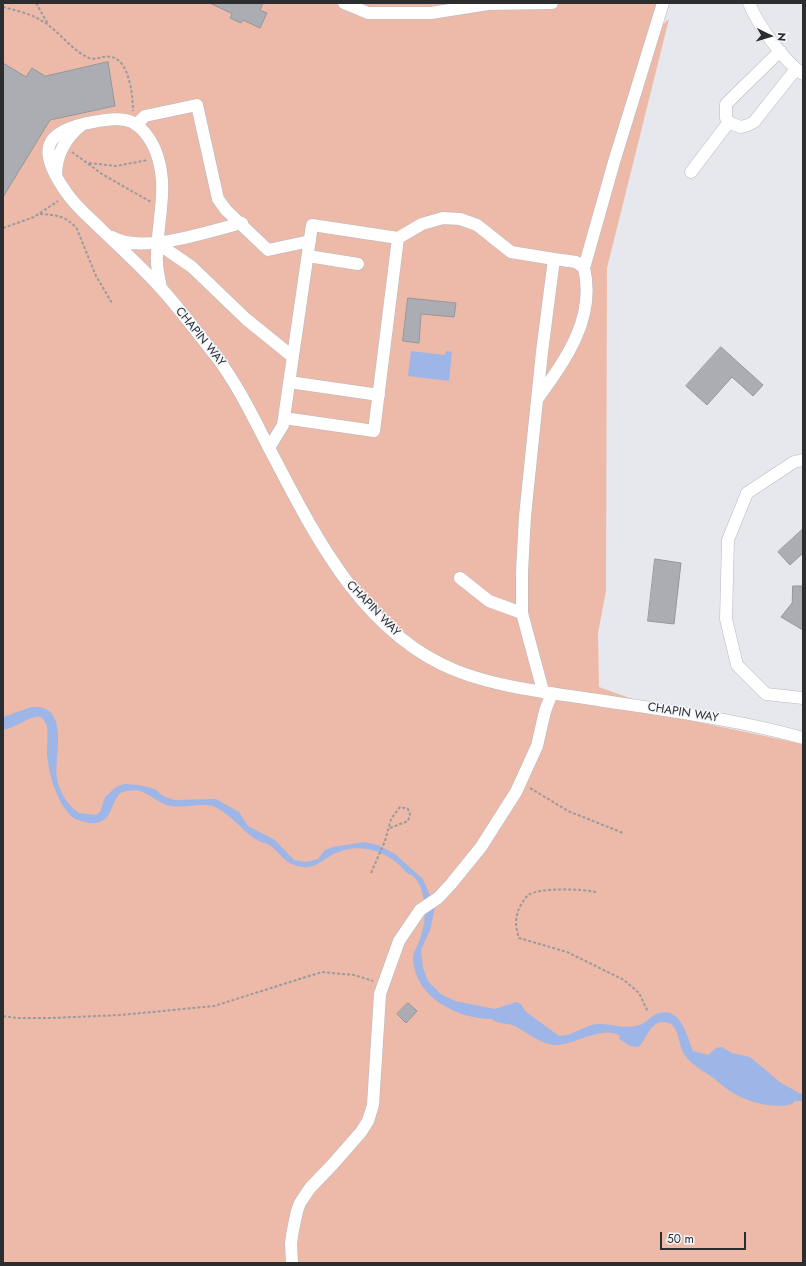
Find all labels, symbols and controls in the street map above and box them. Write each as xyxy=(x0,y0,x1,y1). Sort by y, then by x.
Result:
north arrow xyxy=(750,16,790,56)
text: N xyxy=(774,32,790,42)
street label: CHAPIN WAY xyxy=(172,305,228,369)
street label: CHAPIN WAY xyxy=(343,578,403,640)
street label: CHAPIN WAY xyxy=(647,700,719,726)
scale bar xyxy=(662,1224,748,1250)
text: 50 m xyxy=(667,1230,694,1248)

